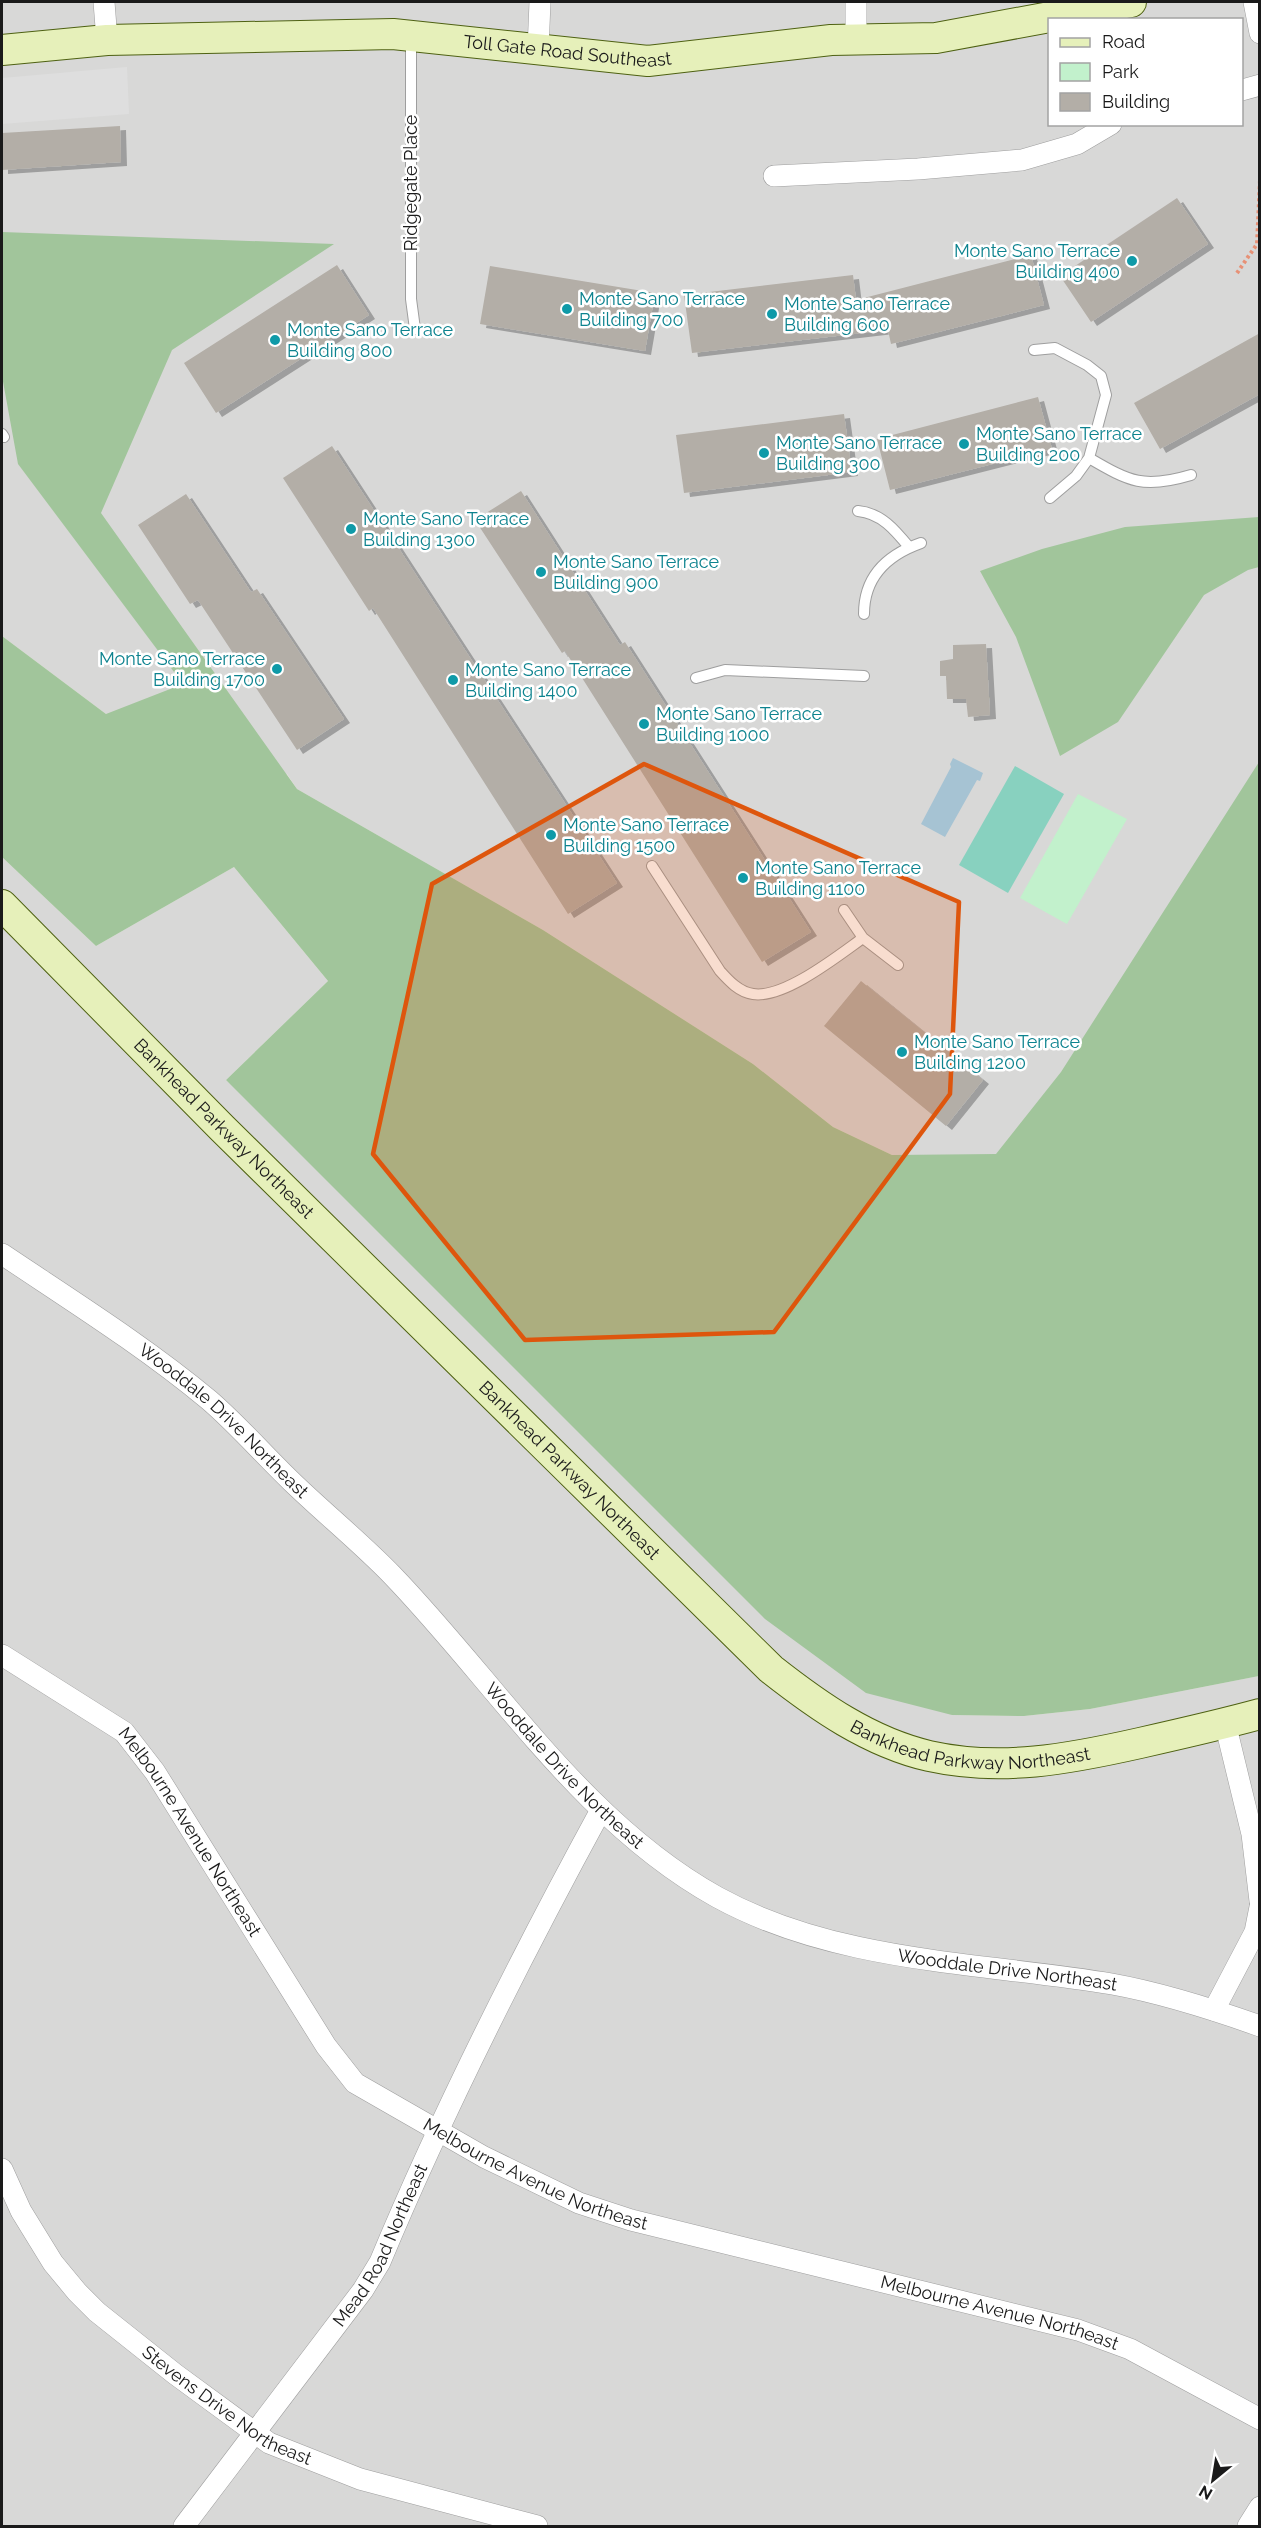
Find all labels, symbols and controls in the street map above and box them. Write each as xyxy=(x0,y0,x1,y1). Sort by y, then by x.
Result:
legend xyxy=(1048,18,1243,126)
street label: Toll Gate Road Southeast xyxy=(462,31,673,71)
text: Road xyxy=(1102,31,1145,52)
text: Park xyxy=(1102,61,1139,82)
text: Building xyxy=(1102,91,1170,112)
street label: Ridgegate Place xyxy=(400,114,421,251)
place label: Monte Sano Terrace Building 400 xyxy=(954,240,1120,282)
marker: Monte Sano Terrace Building 400 xyxy=(1125,254,1139,268)
place label: Monte Sano Terrace Building 700 xyxy=(579,288,746,330)
place label: Monte Sano Terrace Building 600 xyxy=(784,293,951,335)
marker: Monte Sano Terrace Building 700 xyxy=(560,302,574,316)
marker: Monte Sano Terrace Building 600 xyxy=(765,307,779,321)
place label: Monte Sano Terrace Building 800 xyxy=(287,319,454,361)
marker: Monte Sano Terrace Building 800 xyxy=(268,333,282,347)
place label: Monte Sano Terrace Building 200 xyxy=(976,423,1143,465)
place label: Monte Sano Terrace Building 300 xyxy=(776,432,943,474)
marker: Monte Sano Terrace Building 200 xyxy=(957,437,971,451)
marker: Monte Sano Terrace Building 300 xyxy=(757,446,771,460)
place label: Monte Sano Terrace Building 1300 xyxy=(363,508,530,550)
marker: Monte Sano Terrace Building 1300 xyxy=(344,522,358,536)
place label: Monte Sano Terrace Building 900 xyxy=(553,551,720,593)
marker: Monte Sano Terrace Building 900 xyxy=(534,565,548,579)
place label: Monte Sano Terrace Building 1700 xyxy=(99,648,265,690)
place label: Monte Sano Terrace Building 1400 xyxy=(465,659,632,701)
marker: Monte Sano Terrace Building 1700 xyxy=(270,662,284,676)
marker: Monte Sano Terrace Building 1400 xyxy=(446,673,460,687)
place label: Monte Sano Terrace Building 1000 xyxy=(656,703,823,745)
marker: Monte Sano Terrace Building 1000 xyxy=(637,717,651,731)
place label: Monte Sano Terrace Building 1500 xyxy=(563,814,730,856)
marker: Monte Sano Terrace Building 1500 xyxy=(544,828,558,842)
place label: Monte Sano Terrace Building 1100 xyxy=(755,857,922,899)
marker: Monte Sano Terrace Building 1100 xyxy=(736,871,750,885)
place label: Monte Sano Terrace Building 1200 xyxy=(914,1031,1081,1073)
street label: Bankhead Parkway Northeast xyxy=(130,1034,318,1223)
marker: Monte Sano Terrace Building 1200 xyxy=(895,1045,909,1059)
street label: Wooddale Drive Northeast xyxy=(135,1339,313,1502)
street label: Bankhead Parkway Northeast xyxy=(475,1376,665,1564)
street label: Wooddale Drive Northeast xyxy=(481,1678,648,1853)
street label: Bankhead Parkway Northeast xyxy=(847,1715,1092,1773)
street label: Melbourne Avenue Northeast xyxy=(114,1723,266,1940)
street label: Wooddale Drive Northeast xyxy=(896,1944,1119,1995)
street label: Melbourne Avenue Northeast xyxy=(420,2113,650,2234)
street label: Mead Road Northeast xyxy=(328,2160,431,2330)
street label: Melbourne Avenue Northeast xyxy=(879,2271,1122,2354)
street label: Stevens Drive Northeast xyxy=(138,2341,315,2469)
north arrow xyxy=(1183,2450,1243,2510)
text: N xyxy=(1196,2481,1216,2504)

